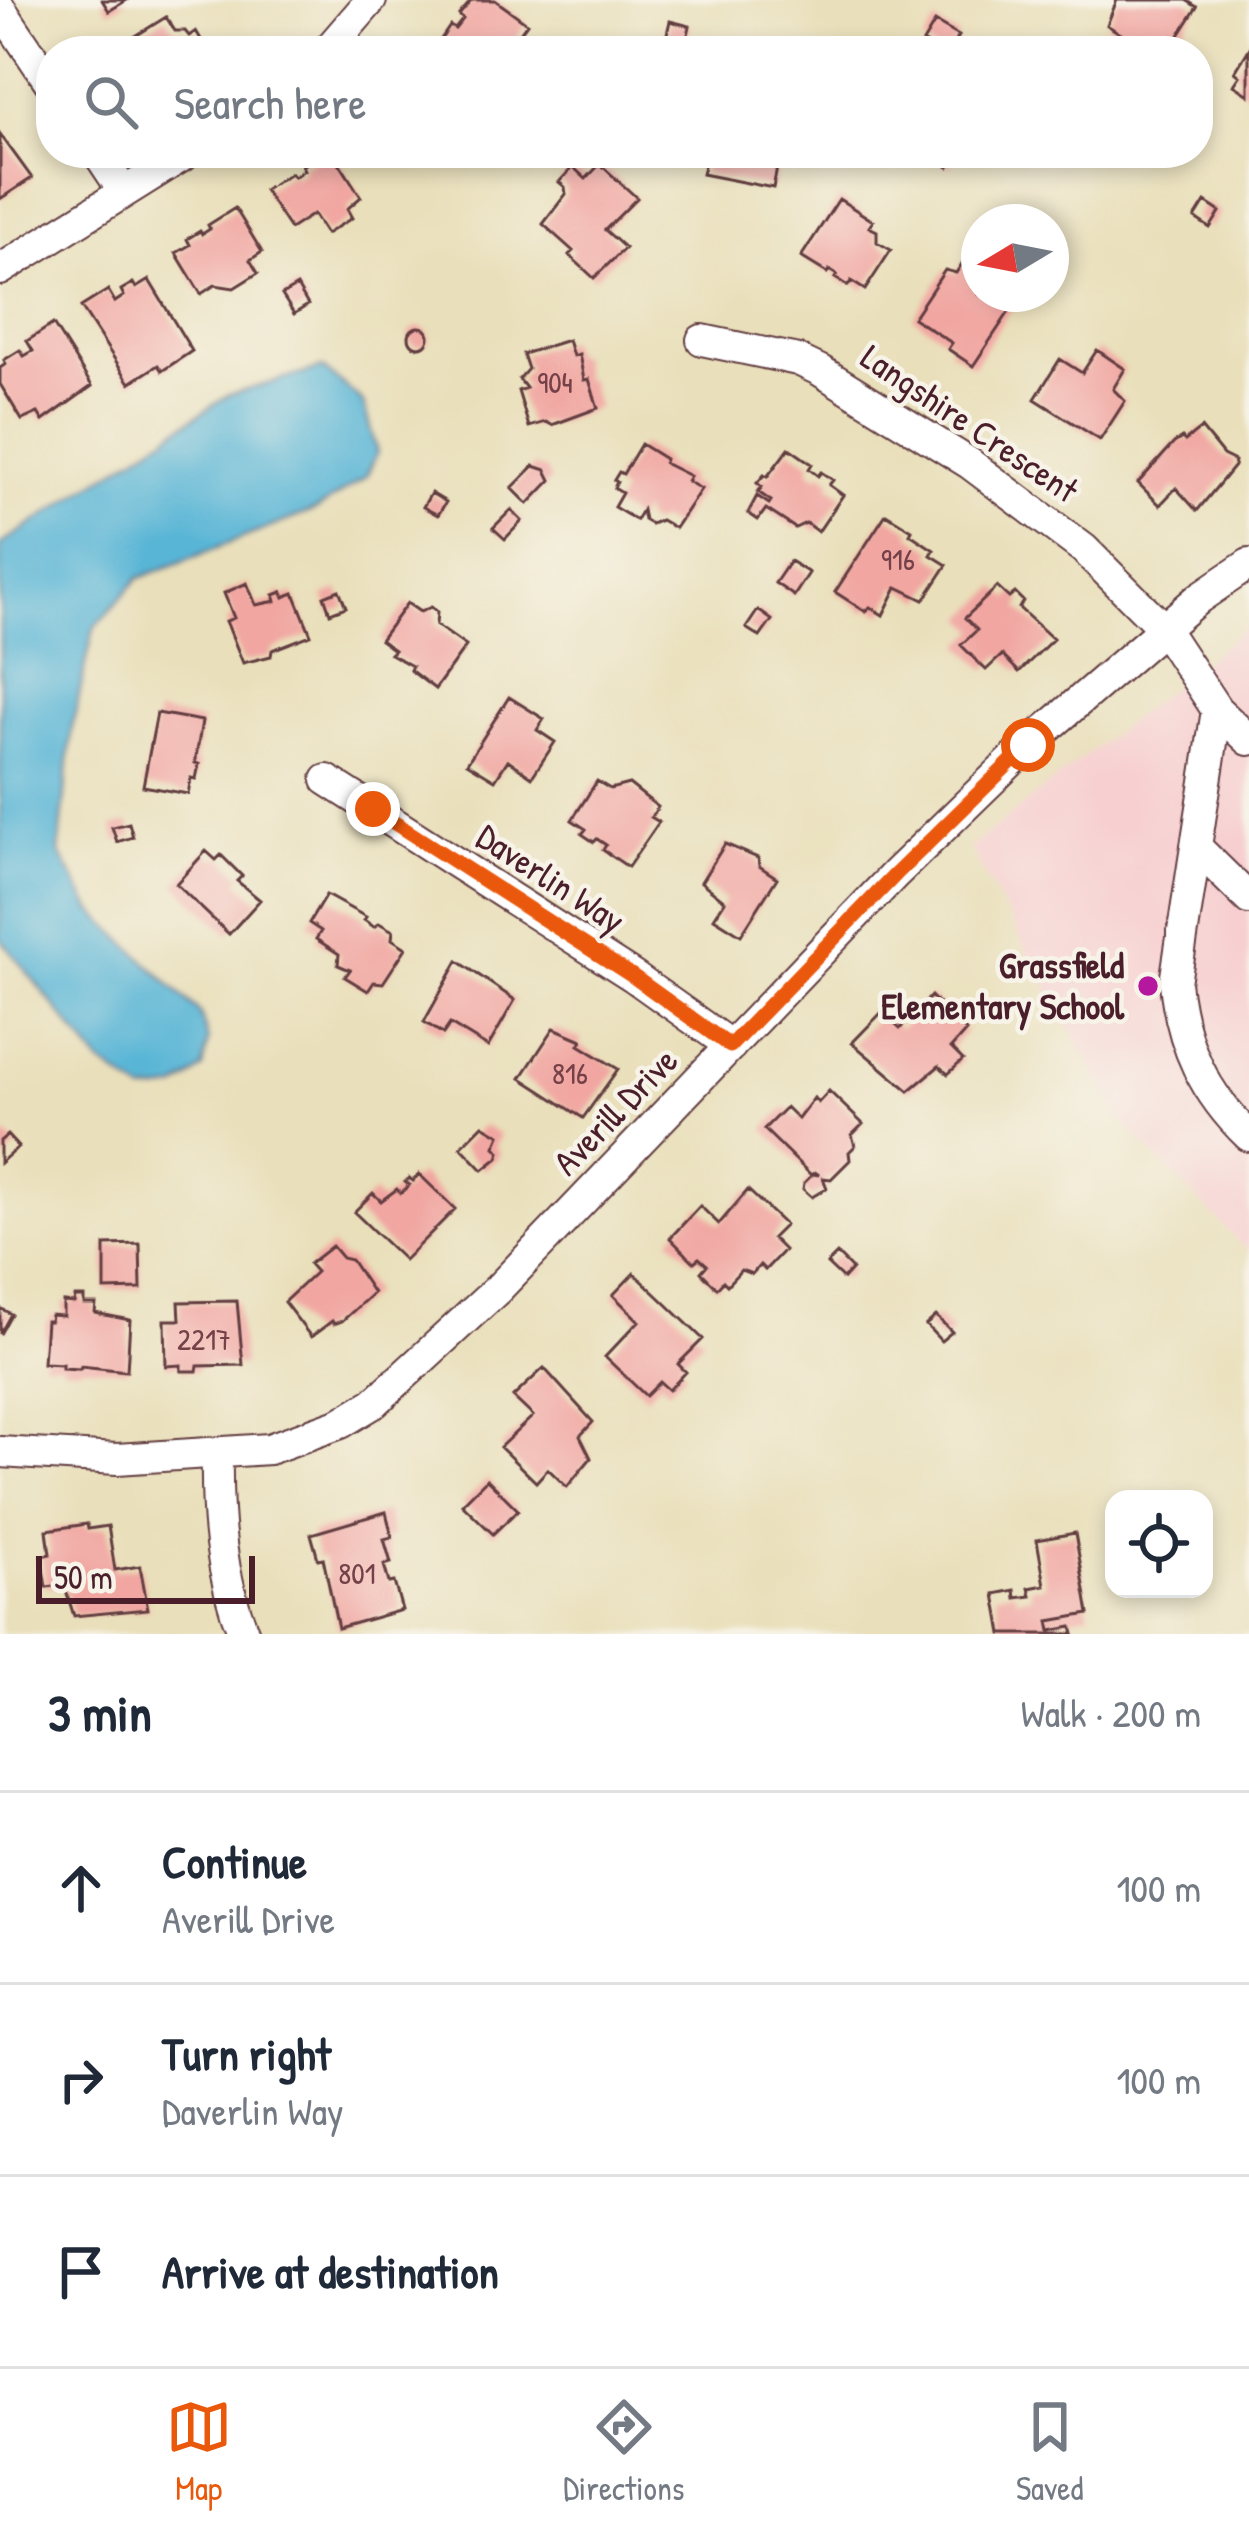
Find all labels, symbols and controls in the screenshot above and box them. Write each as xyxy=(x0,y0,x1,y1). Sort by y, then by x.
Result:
search box xyxy=(36,36,1213,168)
icon: search xyxy=(78,69,144,135)
text: Search here xyxy=(174,72,366,133)
north arrow xyxy=(961,204,1069,312)
street label: Langshire Crescent xyxy=(852,332,1089,514)
house number: 904 xyxy=(537,362,573,402)
house number: 916 xyxy=(881,539,915,579)
route start xyxy=(1001,718,1055,772)
route end xyxy=(346,782,400,836)
street label: Daverlin Way xyxy=(468,811,635,944)
place label: Grassfield Elementary School xyxy=(881,940,1125,1031)
marker: Grassfield Elementary School xyxy=(1135,973,1161,999)
street label: Averill Drive xyxy=(542,1036,688,1185)
house number: 816 xyxy=(552,1053,588,1093)
house number: 2217 xyxy=(177,1319,231,1359)
map controls xyxy=(1105,1490,1213,1598)
button: locate xyxy=(1105,1490,1213,1598)
scale bar xyxy=(36,1550,255,1603)
house number: 801 xyxy=(338,1553,376,1593)
text: 50 m xyxy=(54,1555,113,1599)
text: 3 min xyxy=(48,1678,152,1747)
text: Walk · 200 m xyxy=(1021,1686,1201,1739)
text: Continue xyxy=(162,1831,307,1892)
icon: ahead xyxy=(48,1855,114,1921)
text: 100 m xyxy=(1116,1861,1201,1914)
text: Averill Drive xyxy=(162,1892,335,1945)
text: Turn right xyxy=(162,2023,331,2084)
icon: right xyxy=(48,2047,114,2113)
text: 100 m xyxy=(1116,2053,1201,2106)
text: Daverlin Way xyxy=(162,2084,343,2137)
icon: arrive xyxy=(48,2239,114,2305)
text: Arrive at destination xyxy=(162,2241,499,2302)
tab: Map xyxy=(166,2394,232,2510)
tab: Directions xyxy=(563,2394,685,2510)
tab: Saved xyxy=(1016,2394,1083,2510)

